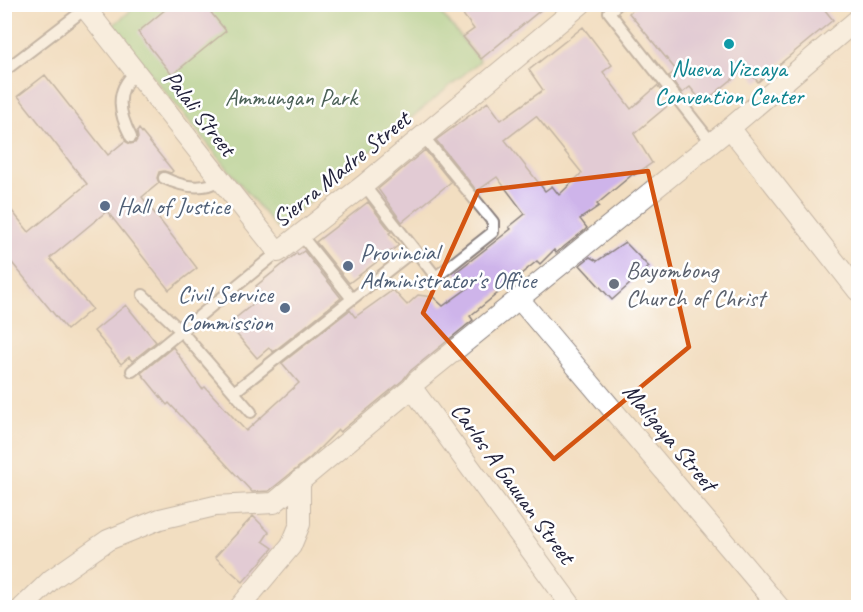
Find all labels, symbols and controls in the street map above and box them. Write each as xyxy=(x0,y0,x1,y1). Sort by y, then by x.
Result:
marker: Nueva Vizcaya Convention Center xyxy=(722,37,736,51)
place label: Nueva Vizcaya Convention Center xyxy=(655,53,806,111)
street label: Palali Street xyxy=(157,64,244,163)
park label: Ammungan Park xyxy=(225,82,359,112)
street label: Sierra Madre Street xyxy=(266,103,418,234)
place label: Hall of Justice xyxy=(117,191,232,221)
marker: Hall of Justice xyxy=(98,199,112,213)
place label: Provincial Administrator's Office xyxy=(360,237,538,295)
place label: Bayombong Church of Christ xyxy=(626,255,768,313)
marker: Provincial Administrator's Office xyxy=(341,259,355,273)
marker: Bayombong Church of Christ xyxy=(607,277,621,291)
place label: Civil Service Commission xyxy=(178,279,275,337)
marker: Civil Service Commission xyxy=(278,301,292,315)
street label: Maligaya Street xyxy=(616,377,726,499)
street label: Carlos A Gauuan Street xyxy=(444,396,583,571)

